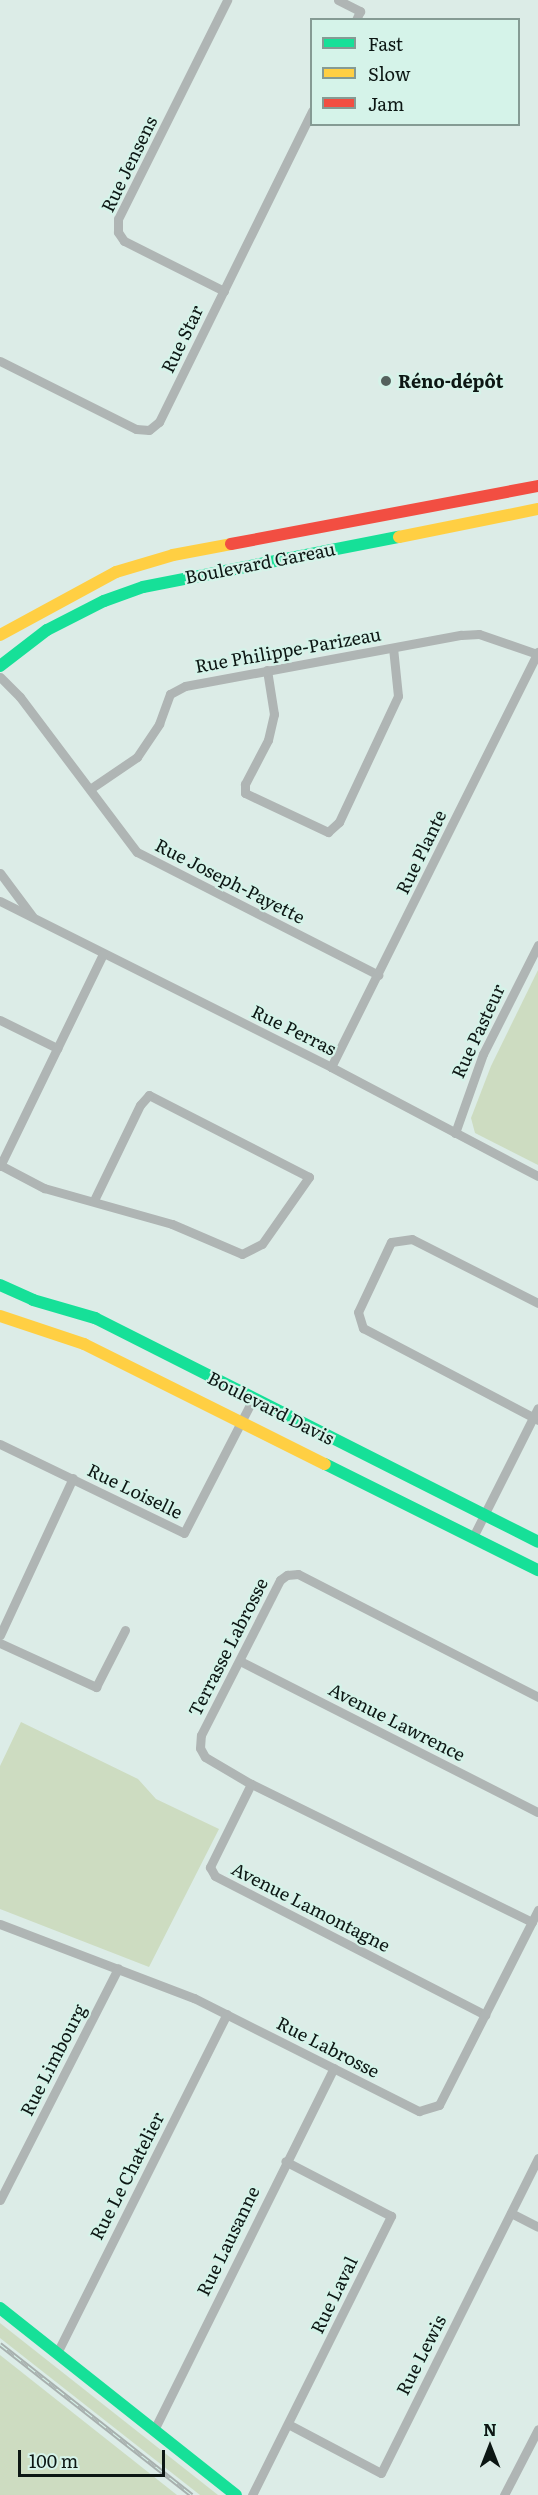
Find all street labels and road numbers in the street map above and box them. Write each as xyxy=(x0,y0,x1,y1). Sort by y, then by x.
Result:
street label: Rue Jensens xyxy=(97,113,161,215)
street label: Rue Star xyxy=(156,302,208,376)
street label: Boulevard Gareau xyxy=(183,538,337,588)
street label: Rue Philippe-Parizeau xyxy=(193,623,383,677)
street label: Rue Plante xyxy=(391,806,451,898)
street label: Rue Joseph-Payette xyxy=(152,834,308,928)
street label: Rue Pasteur xyxy=(447,981,509,1081)
street label: Rue Perras xyxy=(248,1000,340,1060)
street label: Boulevard Davis xyxy=(204,1367,338,1449)
street label: Rue Loiselle xyxy=(84,1459,186,1523)
street label: Terrasse Labrosse xyxy=(184,1574,272,1720)
street label: Avenue Lawrence xyxy=(325,1678,469,1766)
street label: Avenue Lamontagne xyxy=(228,1858,394,1956)
street label: Rue Limbourg xyxy=(16,2001,90,2119)
street label: Rue Labrosse xyxy=(273,2012,383,2082)
street label: Rue Le Chatelier xyxy=(85,2109,169,2243)
street label: Rue Lausanne xyxy=(192,2183,264,2299)
street label: Rue Laval xyxy=(306,2253,362,2337)
street label: Rue Lewis xyxy=(392,2311,450,2399)

